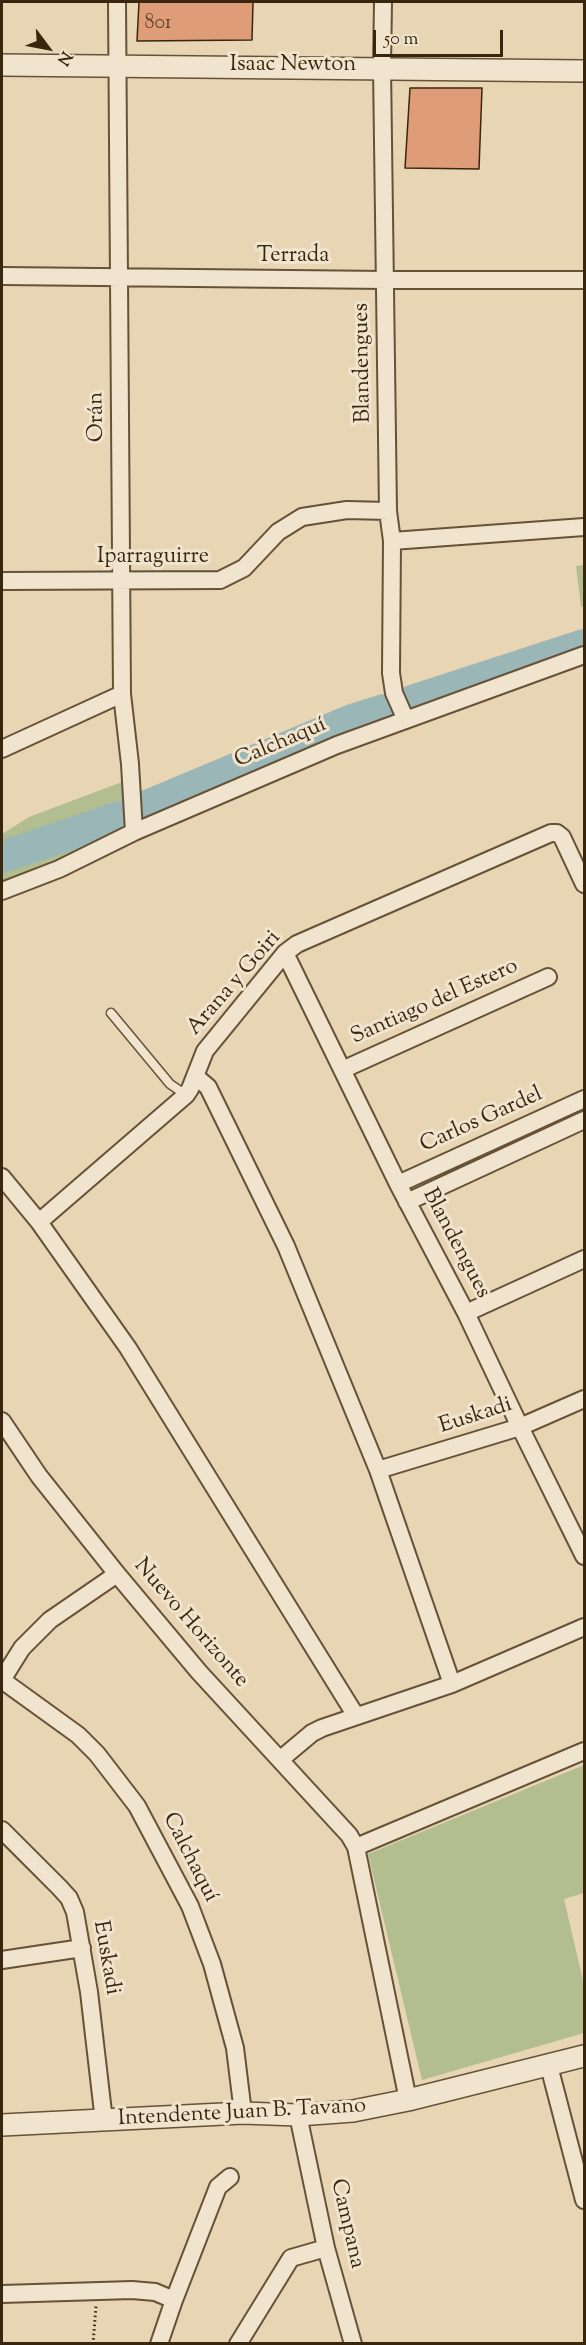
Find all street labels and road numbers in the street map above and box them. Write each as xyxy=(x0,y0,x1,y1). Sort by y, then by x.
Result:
street label: Isaac Newton xyxy=(230,53,356,79)
street label: Terrada xyxy=(257,244,329,270)
street label: Blandengues xyxy=(350,303,378,423)
street label: Orán xyxy=(84,392,112,442)
street label: Iparraguirre xyxy=(97,545,209,571)
street label: Calchaquí xyxy=(231,713,331,775)
street label: Arana y Goiri xyxy=(182,926,288,1042)
street label: Santiago del Estero xyxy=(347,954,523,1052)
street label: Carlos Gardel xyxy=(417,1082,547,1160)
street label: Blandengues xyxy=(415,1185,495,1303)
street label: Euskadi xyxy=(436,1393,516,1441)
street label: Nuevo Horizonte xyxy=(127,1554,253,1694)
street label: Calchaquí xyxy=(155,1809,223,1907)
street label: Euskadi xyxy=(85,1919,125,1997)
street label: Intendente Juan B. Tavano xyxy=(117,2094,367,2134)
street label: Campana xyxy=(323,2177,369,2271)

